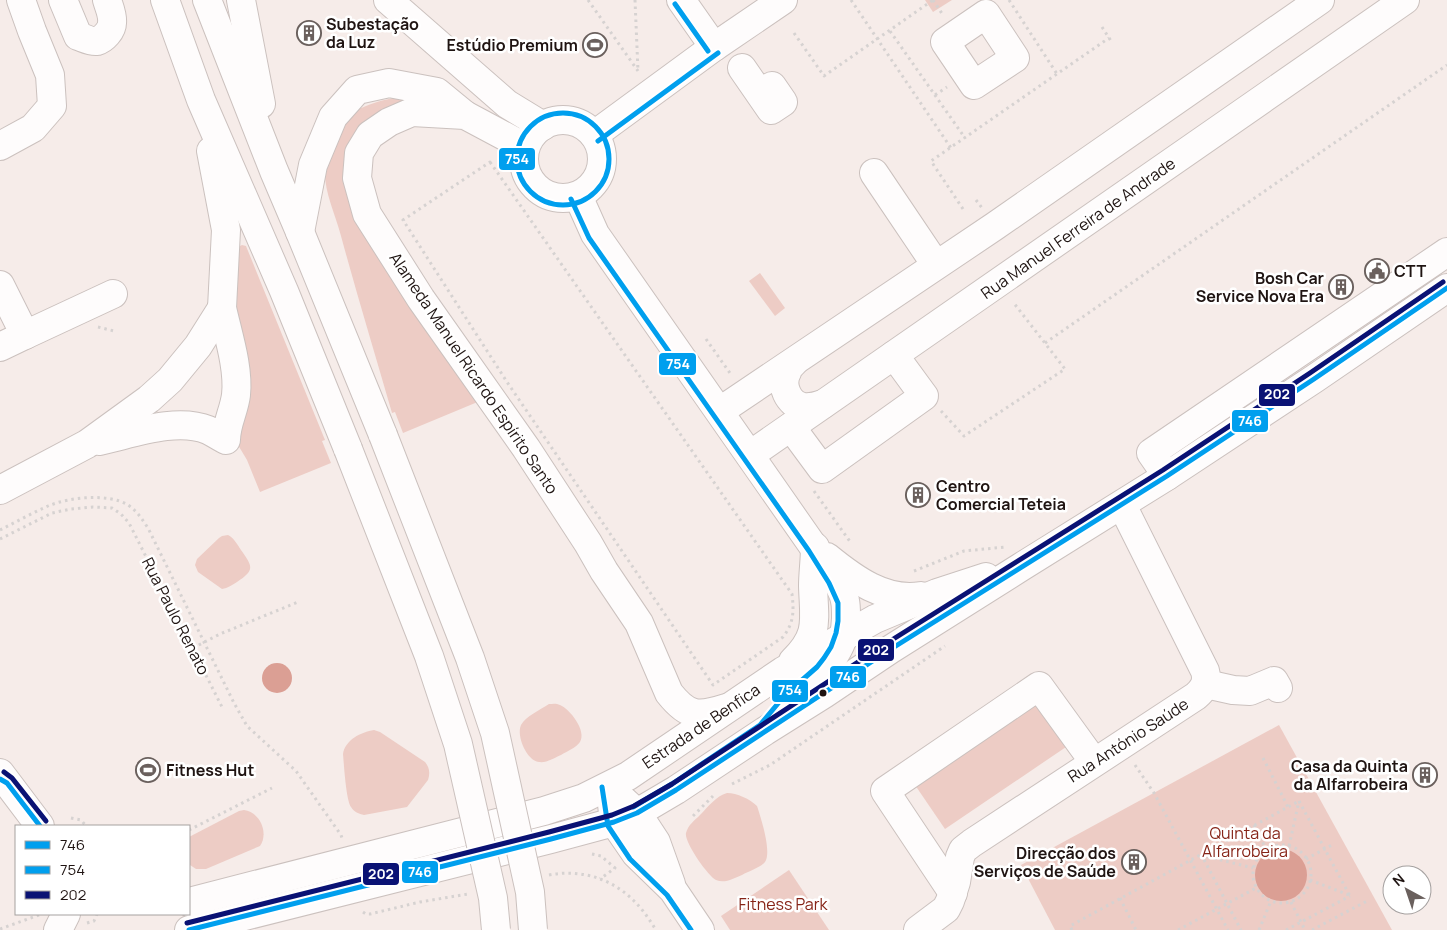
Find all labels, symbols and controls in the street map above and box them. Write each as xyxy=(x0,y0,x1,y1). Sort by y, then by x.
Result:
place label: Subestação da Luz xyxy=(326,13,419,53)
building icon: Subestação da Luz xyxy=(296,20,322,46)
sports icon: Estúdio Premium xyxy=(582,32,608,58)
place label: Estúdio Premium xyxy=(446,34,578,56)
line badge: 754 xyxy=(498,147,536,171)
text: 754 xyxy=(505,149,529,168)
street label: Rua Manuel Ferreira de Andrade xyxy=(976,152,1180,304)
street label: Alameda Manuel Ricardo Espírito Santo xyxy=(385,248,563,498)
public building icon: CTT xyxy=(1364,258,1390,284)
place label: CTT xyxy=(1394,260,1426,282)
place label: Bosh Car Service Nova Era xyxy=(1196,267,1324,307)
building icon: Bosh Car Service Nova Era xyxy=(1328,274,1354,300)
line badge: 754 xyxy=(658,352,697,376)
text: 754 xyxy=(666,354,690,373)
line badge: 202 xyxy=(1258,383,1296,407)
text: 202 xyxy=(1264,384,1290,403)
line badge: 746 xyxy=(1231,409,1269,433)
text: 746 xyxy=(1238,411,1262,430)
place label: Centro Comercial Teteia xyxy=(936,475,1066,515)
building icon: Centro Comercial Teteia xyxy=(905,482,931,508)
street label: Rua Paulo Renato xyxy=(137,554,215,678)
line badge: 202 xyxy=(857,638,895,662)
text: 202 xyxy=(863,640,889,659)
line badge: 746 xyxy=(829,665,867,689)
text: 746 xyxy=(836,667,860,686)
street label: Estrada de Benfica xyxy=(638,678,764,774)
line badge: 754 xyxy=(771,679,809,703)
text: 754 xyxy=(778,680,802,699)
unlabelled marker xyxy=(818,688,828,698)
street label: Rua António Saúde xyxy=(1063,693,1193,787)
place label: Casa da Quinta da Alfarrobeira xyxy=(1291,755,1408,795)
sports icon: Fitness Hut xyxy=(135,757,161,783)
place label: Fitness Hut xyxy=(166,759,254,781)
building icon: Casa da Quinta da Alfarrobeira xyxy=(1412,762,1438,788)
park label: Quinta da Alfarrobeira xyxy=(1202,822,1288,862)
legend xyxy=(15,825,190,915)
text: 746 xyxy=(60,834,85,855)
place label: Direcção dos Serviços de Saúde xyxy=(974,842,1116,882)
building icon: Direcção dos Serviços de Saúde xyxy=(1121,849,1147,875)
text: 754 xyxy=(60,859,85,880)
line badge: 746 xyxy=(401,860,439,884)
line badge: 202 xyxy=(362,862,400,886)
text: 746 xyxy=(408,862,432,881)
text: 202 xyxy=(368,864,394,883)
north arrow xyxy=(1382,865,1432,915)
text: N xyxy=(1388,869,1408,890)
text: 202 xyxy=(60,884,86,905)
park label: Fitness Park xyxy=(739,893,829,915)

